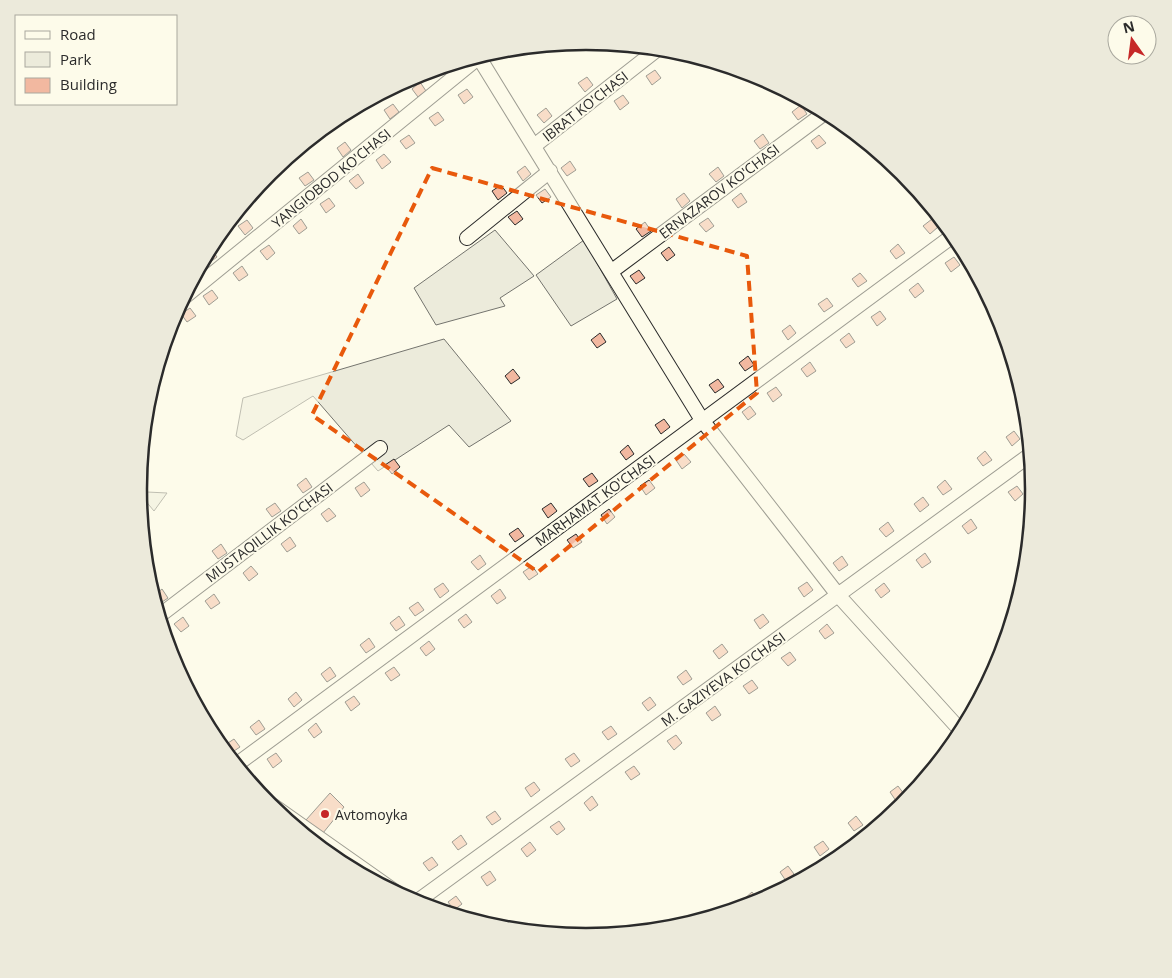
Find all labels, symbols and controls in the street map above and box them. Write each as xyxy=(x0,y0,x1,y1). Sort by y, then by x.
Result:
legend xyxy=(15,15,178,105)
north arrow xyxy=(1107,15,1157,65)
text: N xyxy=(1121,16,1137,37)
text: Road xyxy=(60,24,96,44)
text: Park xyxy=(60,49,91,69)
street label: IBRAT KO'CHASI xyxy=(538,67,632,145)
text: Building xyxy=(60,74,117,94)
street label: YANGIOBOD KO'CHASI xyxy=(267,124,395,232)
street label: ERNAZAROV KO'CHASI xyxy=(655,139,783,243)
street label: MARHAMAT KO'CHASI xyxy=(531,450,659,550)
street label: MUSTAQILLIK KO'CHASI xyxy=(202,478,336,586)
street label: M. GAZIYEVA KO'CHASI xyxy=(657,627,789,731)
place label: Avtomoyka xyxy=(335,805,408,824)
marker: Avtomoyka xyxy=(319,808,331,820)

